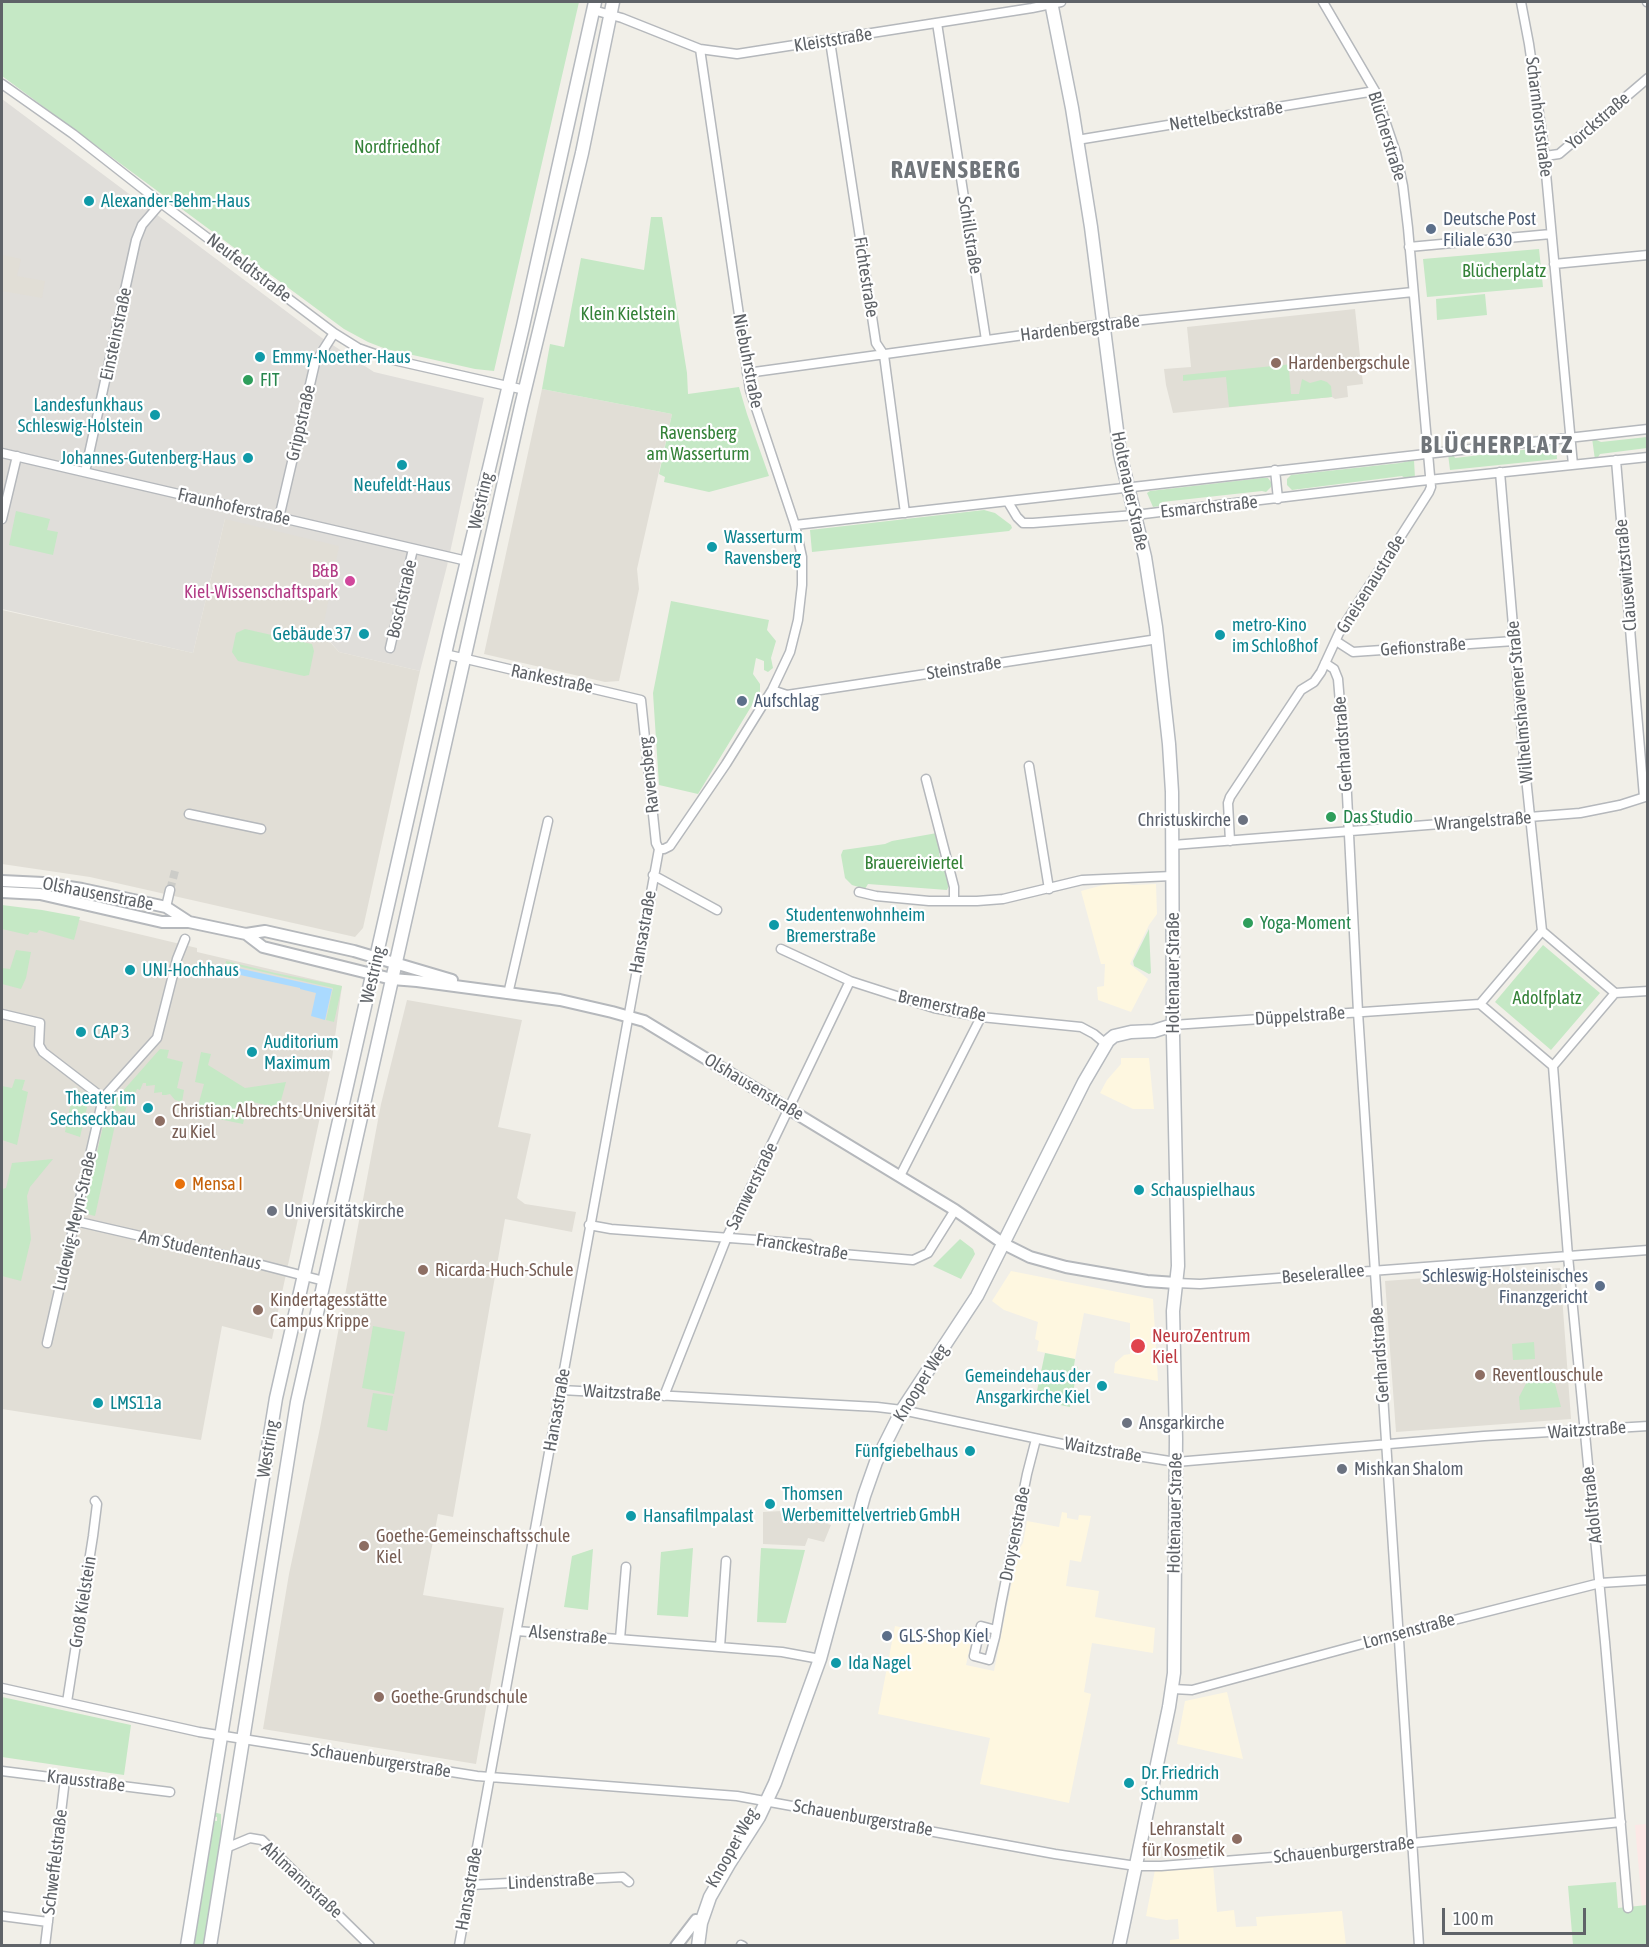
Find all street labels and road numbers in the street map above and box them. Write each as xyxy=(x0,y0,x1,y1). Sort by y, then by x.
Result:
street label: Kleiststraße xyxy=(792,23,874,57)
street label: Scharnhorststraße xyxy=(1521,56,1557,178)
street label: Yorckstraße xyxy=(1562,88,1634,154)
street label: Blücherstraße xyxy=(1363,89,1411,183)
street label: Nettelbeckstraße xyxy=(1168,96,1284,136)
street label: Schillstraße xyxy=(953,195,987,275)
street label: Neufeldtstraße xyxy=(202,229,296,307)
street label: Fichtestraße xyxy=(849,235,883,319)
street label: Einsteinstraße xyxy=(96,286,136,382)
street label: Hardenbergstraße xyxy=(1019,310,1141,346)
street label: Niebuhrstraße xyxy=(728,312,768,410)
street label: Grippstraße xyxy=(282,383,320,463)
street label: Holtenauer Straße xyxy=(1107,429,1153,553)
street label: Westring xyxy=(464,470,498,532)
street label: Fraunhoferstraße xyxy=(176,484,292,530)
street label: Esmarchstraße xyxy=(1159,491,1259,523)
street label: Clausewitzstraße xyxy=(1610,518,1642,632)
street label: Gneisenaustraße xyxy=(1332,531,1410,637)
street label: Boschstraße xyxy=(382,557,422,641)
street label: Wilhelmshavener Straße xyxy=(1502,620,1538,784)
street label: Gefionstraße xyxy=(1380,633,1466,661)
street label: Steinstraße xyxy=(925,651,1003,685)
street label: Rankestraße xyxy=(509,660,595,698)
street label: Gerhardstraße xyxy=(1329,696,1357,792)
street label: Ravensberg xyxy=(634,736,664,814)
street label: Wrangelstraße xyxy=(1434,807,1532,835)
street label: Olshausenstraße xyxy=(41,873,155,915)
street label: Hansastraße xyxy=(625,889,661,975)
street label: Holtenauer Straße xyxy=(1162,912,1184,1034)
street label: Westring xyxy=(356,944,390,1006)
street label: Bremerstraße xyxy=(896,985,988,1027)
street label: Düppelstraße xyxy=(1254,1002,1346,1030)
street label: Olshausenstraße xyxy=(700,1049,808,1125)
street label: Samwerstraße xyxy=(722,1139,782,1233)
street label: Ludewig-Meyn-Straße xyxy=(48,1149,102,1293)
street label: Am Studentenhaus xyxy=(137,1225,263,1275)
street label: Franckestraße xyxy=(754,1229,850,1265)
street label: Beselerallee xyxy=(1281,1260,1365,1288)
street label: Gerhardstraße xyxy=(1366,1307,1394,1403)
street label: Knooper Weg xyxy=(889,1340,953,1426)
street label: Hansastraße xyxy=(539,1367,575,1453)
street label: Waitzstraße xyxy=(582,1380,662,1406)
street label: Waitzstraße xyxy=(1547,1416,1627,1444)
street label: Westring xyxy=(253,1419,283,1479)
street label: Waitzstraße xyxy=(1063,1433,1143,1467)
street label: Holtenauer Straße xyxy=(1163,1452,1187,1574)
street label: Adolfstraße xyxy=(1577,1466,1607,1544)
street label: Droysenstraße xyxy=(995,1485,1035,1583)
street label: Groß Kielstein xyxy=(65,1555,101,1649)
street label: Lornsenstraße xyxy=(1361,1608,1457,1654)
street label: Alsenstraße xyxy=(528,1621,608,1649)
street label: Schauenburgerstraße xyxy=(310,1739,452,1783)
street label: Krausstraße xyxy=(46,1765,126,1797)
street label: Schauenburgerstraße xyxy=(792,1795,934,1841)
street label: Knooper Weg xyxy=(701,1805,763,1891)
street label: Schweffelstraße xyxy=(38,1808,72,1916)
street label: Schauenburgerstraße xyxy=(1273,1832,1415,1868)
street label: Ahlmannstraße xyxy=(257,1837,347,1923)
street label: Hansastraße xyxy=(451,1846,487,1932)
street label: Lindenstraße xyxy=(507,1868,595,1894)

